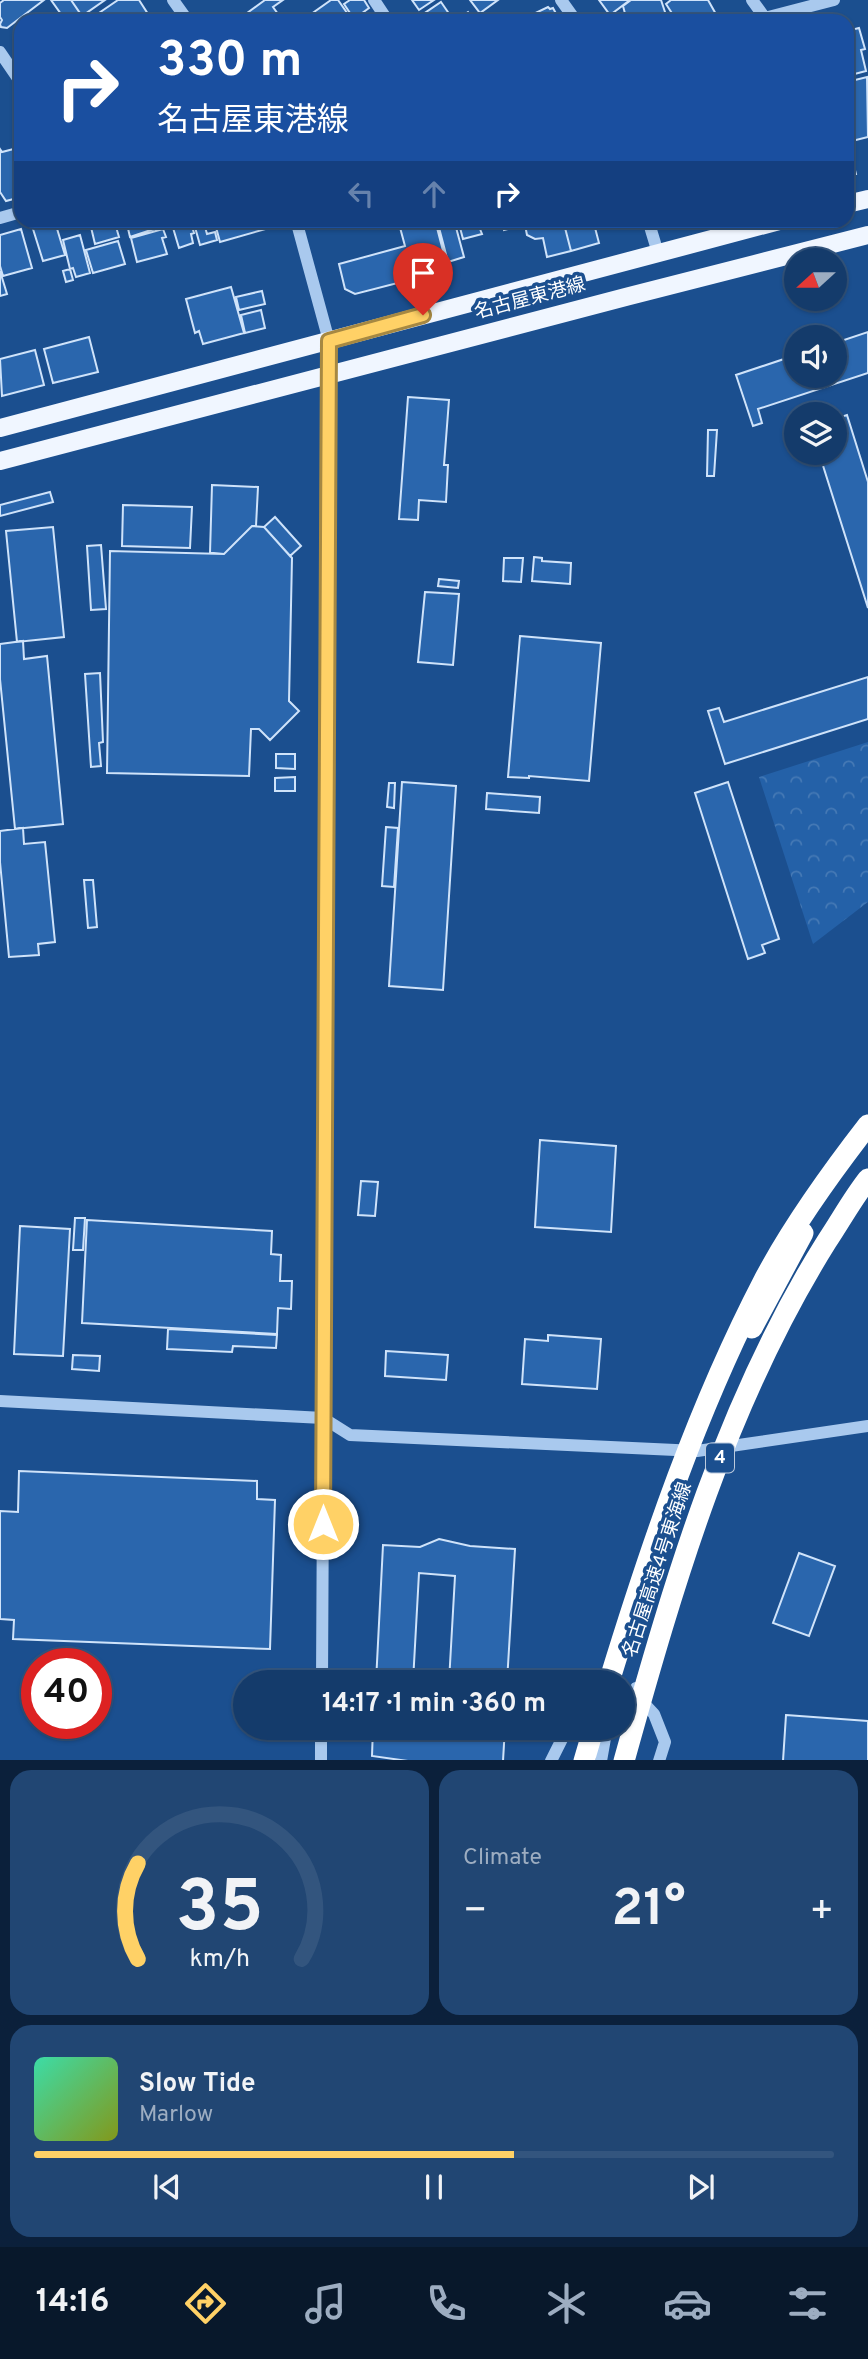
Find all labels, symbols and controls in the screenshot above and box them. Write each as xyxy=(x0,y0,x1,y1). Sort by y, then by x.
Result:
text: 330 m xyxy=(157,32,302,94)
icon: right xyxy=(42,42,133,133)
text: 名古屋東港線 xyxy=(157,102,349,142)
icon: left xyxy=(342,175,380,213)
icon: ahead xyxy=(415,175,453,213)
icon: right xyxy=(488,175,526,213)
pin xyxy=(393,243,453,315)
north arrow xyxy=(784,248,847,312)
map controls xyxy=(784,248,847,465)
icon: arrive xyxy=(404,254,442,292)
street label: 名古屋東港線 xyxy=(472,273,588,325)
button: sound xyxy=(784,325,847,388)
button: layers xyxy=(784,402,847,465)
road number: 4 xyxy=(706,1443,734,1472)
street label: 名古屋高速4号東海線 xyxy=(618,1479,698,1661)
position arrow xyxy=(286,1487,360,1561)
speed limit sign: 40 xyxy=(21,1648,112,1739)
text: 14:17 · 1 min · 360 m xyxy=(322,1688,546,1721)
text: Climate xyxy=(463,1844,542,1873)
text: 35 xyxy=(175,1865,264,1957)
text: 21° xyxy=(611,1878,686,1944)
text: − xyxy=(463,1888,488,1937)
text: + xyxy=(809,1888,834,1937)
text: km/h xyxy=(189,1943,250,1975)
text: Slow Tide xyxy=(139,2068,256,2101)
text: Marlow xyxy=(139,2101,213,2130)
icon: previous xyxy=(148,2168,186,2206)
icon: pause xyxy=(415,2168,453,2206)
icon: next xyxy=(682,2168,720,2206)
icon: directions xyxy=(181,2279,230,2328)
icon: music xyxy=(301,2279,350,2328)
icon: phone xyxy=(422,2279,471,2328)
icon: climate xyxy=(542,2279,591,2328)
icon: car xyxy=(663,2279,712,2328)
icon: filters xyxy=(783,2279,832,2328)
text: 14:16 xyxy=(36,2283,109,2323)

